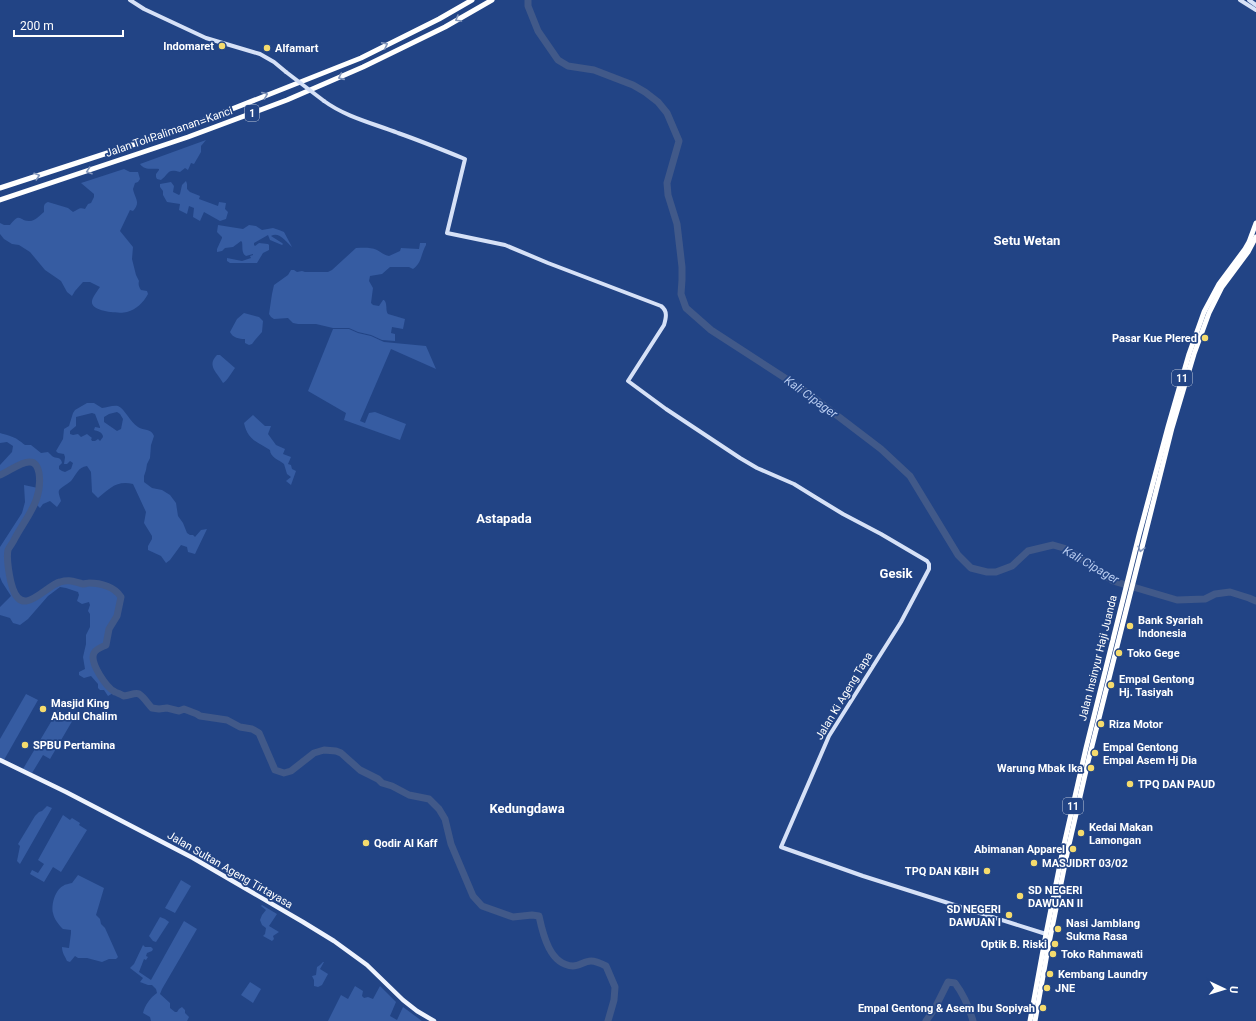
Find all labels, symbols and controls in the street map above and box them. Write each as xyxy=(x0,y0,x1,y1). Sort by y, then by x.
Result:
scale bar xyxy=(14,12,123,38)
one-way arrow xyxy=(455,15,462,22)
text: 200 m xyxy=(20,19,54,33)
place label: Indomaret xyxy=(163,40,214,53)
marker: Indomaret xyxy=(217,41,227,51)
place label: Alfamart xyxy=(275,42,319,55)
marker: Alfamart xyxy=(262,43,272,53)
one-way arrow xyxy=(381,43,388,50)
one-way arrow xyxy=(338,72,345,80)
one-way arrow xyxy=(262,92,269,100)
street label: Jalan Tol Palimanan–Kanci xyxy=(104,104,234,160)
road number: 1 xyxy=(245,105,259,121)
one-way arrow xyxy=(85,166,92,174)
one-way arrow xyxy=(33,172,40,181)
district label: Setu Wetan xyxy=(994,233,1060,248)
place label: Pasar Kue Plered xyxy=(1112,332,1197,345)
marker: Pasar Kue Plered xyxy=(1200,333,1210,343)
road number: 11 xyxy=(1172,370,1192,386)
water label: Kali Cipager xyxy=(782,373,841,422)
district label: Astapada xyxy=(476,511,532,526)
water label: Kali Cipager xyxy=(1061,543,1122,587)
one-way arrow xyxy=(1137,545,1146,552)
district label: Gesik xyxy=(880,566,914,581)
street label: Jalan Insinyur Haji Juanda xyxy=(1076,594,1120,722)
place label: Bank Syariah Indonesia xyxy=(1138,614,1203,640)
marker: Bank Syariah Indonesia xyxy=(1125,621,1135,631)
place label: Toko Gege xyxy=(1127,647,1180,660)
marker: Toko Gege xyxy=(1114,648,1124,658)
street label: Jalan Ki Ageng Tapa xyxy=(813,650,875,742)
place label: Empal Gentong Hj. Tasiyah xyxy=(1119,673,1194,699)
marker: Empal Gentong Hj. Tasiyah xyxy=(1106,680,1116,690)
place label: Masjid King Abdul Chalim xyxy=(51,697,117,723)
marker: Masjid King Abdul Chalim xyxy=(38,704,48,714)
place label: Riza Motor xyxy=(1109,718,1163,731)
marker: Riza Motor xyxy=(1096,719,1106,729)
place label: SPBU Pertamina xyxy=(33,739,115,752)
marker: SPBU Pertamina xyxy=(20,740,30,750)
place label: Empal Gentong Empal Asem Hj Dia xyxy=(1103,741,1197,767)
marker: Empal Gentong Empal Asem Hj Dia xyxy=(1090,748,1100,758)
place label: Warung Mbak Ika xyxy=(997,762,1083,775)
marker: Warung Mbak Ika xyxy=(1086,763,1096,773)
place label: TPQ DAN PAUD xyxy=(1138,778,1215,791)
marker: TPQ DAN PAUD xyxy=(1125,779,1135,789)
road number: 11 xyxy=(1063,798,1083,814)
district label: Kedungdawa xyxy=(489,801,565,816)
place label: Kedai Makan Lamongan xyxy=(1089,821,1153,847)
marker: Kedai Makan Lamongan xyxy=(1076,828,1086,838)
street label: Jalan Sultan Ageng Tirtayasa xyxy=(165,829,295,911)
place label: Qodir Al Kaff xyxy=(374,837,438,850)
marker: Qodir Al Kaff xyxy=(361,838,371,848)
place label: Abimanan Apparel xyxy=(974,843,1065,856)
marker: Abimanan Apparel xyxy=(1068,844,1078,854)
place label: MASJIDRT 03/02 xyxy=(1042,857,1128,870)
marker: MASJIDRT 03/02 xyxy=(1029,858,1039,868)
place label: TPQ DAN KBIH xyxy=(905,865,979,878)
marker: TPQ DAN KBIH xyxy=(982,866,992,876)
place label: SD NEGERI DAWUAN II xyxy=(1028,884,1083,910)
marker: SD NEGERI DAWUAN II xyxy=(1015,891,1025,901)
place label: SD NEGERI DAWUAN I xyxy=(946,903,1001,929)
marker: SD NEGERI DAWUAN I xyxy=(1004,910,1014,920)
place label: Nasi Jamblang Sukma Rasa xyxy=(1066,917,1140,943)
marker: Nasi Jamblang Sukma Rasa xyxy=(1053,924,1063,934)
place label: Optik B. Riski xyxy=(981,938,1047,951)
marker: Optik B. Riski xyxy=(1050,939,1060,949)
place label: Toko Rahmawati xyxy=(1061,948,1143,961)
marker: Toko Rahmawati xyxy=(1048,949,1058,959)
place label: Kembang Laundry xyxy=(1058,968,1148,981)
marker: Kembang Laundry xyxy=(1045,969,1055,979)
north arrow xyxy=(1204,969,1244,1009)
place label: JNE xyxy=(1055,982,1075,995)
marker: JNE xyxy=(1042,983,1052,993)
text: U xyxy=(1227,986,1240,994)
place label: Empal Gentong & Asem Ibu Sopiyah xyxy=(858,1002,1035,1015)
marker: Empal Gentong & Asem Ibu Sopiyah xyxy=(1038,1003,1048,1013)

